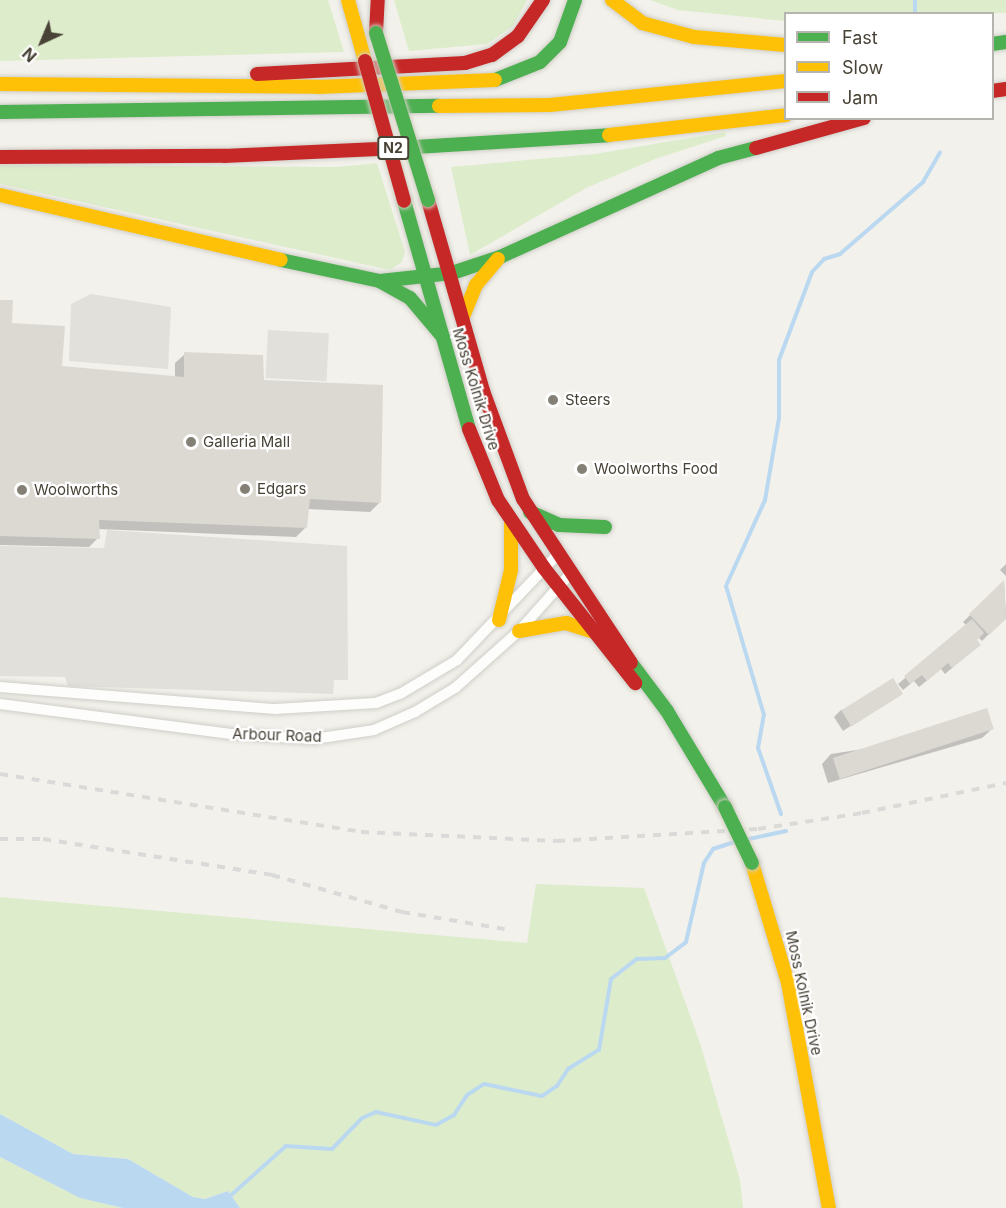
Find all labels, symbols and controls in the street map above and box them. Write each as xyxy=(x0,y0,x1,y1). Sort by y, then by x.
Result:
north arrow xyxy=(12,12,72,72)
legend xyxy=(784,12,994,120)
text: Fast xyxy=(842,27,878,48)
text: N xyxy=(18,44,41,66)
text: Slow xyxy=(842,57,883,78)
text: Jam xyxy=(842,87,878,108)
road number: N2 xyxy=(376,137,410,159)
street label: Moss Kolnik Drive xyxy=(449,326,503,452)
place label: Steers xyxy=(565,391,610,409)
marker: Steers xyxy=(546,393,560,407)
place label: Galleria Mall xyxy=(203,433,290,451)
marker: Galleria Mall xyxy=(184,435,198,449)
place label: Woolworths Food xyxy=(594,460,718,478)
marker: Woolworths Food xyxy=(575,462,589,476)
place label: Edgars xyxy=(257,480,306,498)
place label: Woolworths xyxy=(34,481,118,499)
marker: Edgars xyxy=(238,482,252,496)
marker: Woolworths xyxy=(15,483,29,497)
street label: Arbour Road xyxy=(232,724,322,746)
street label: Moss Kolnik Drive xyxy=(782,929,826,1057)

